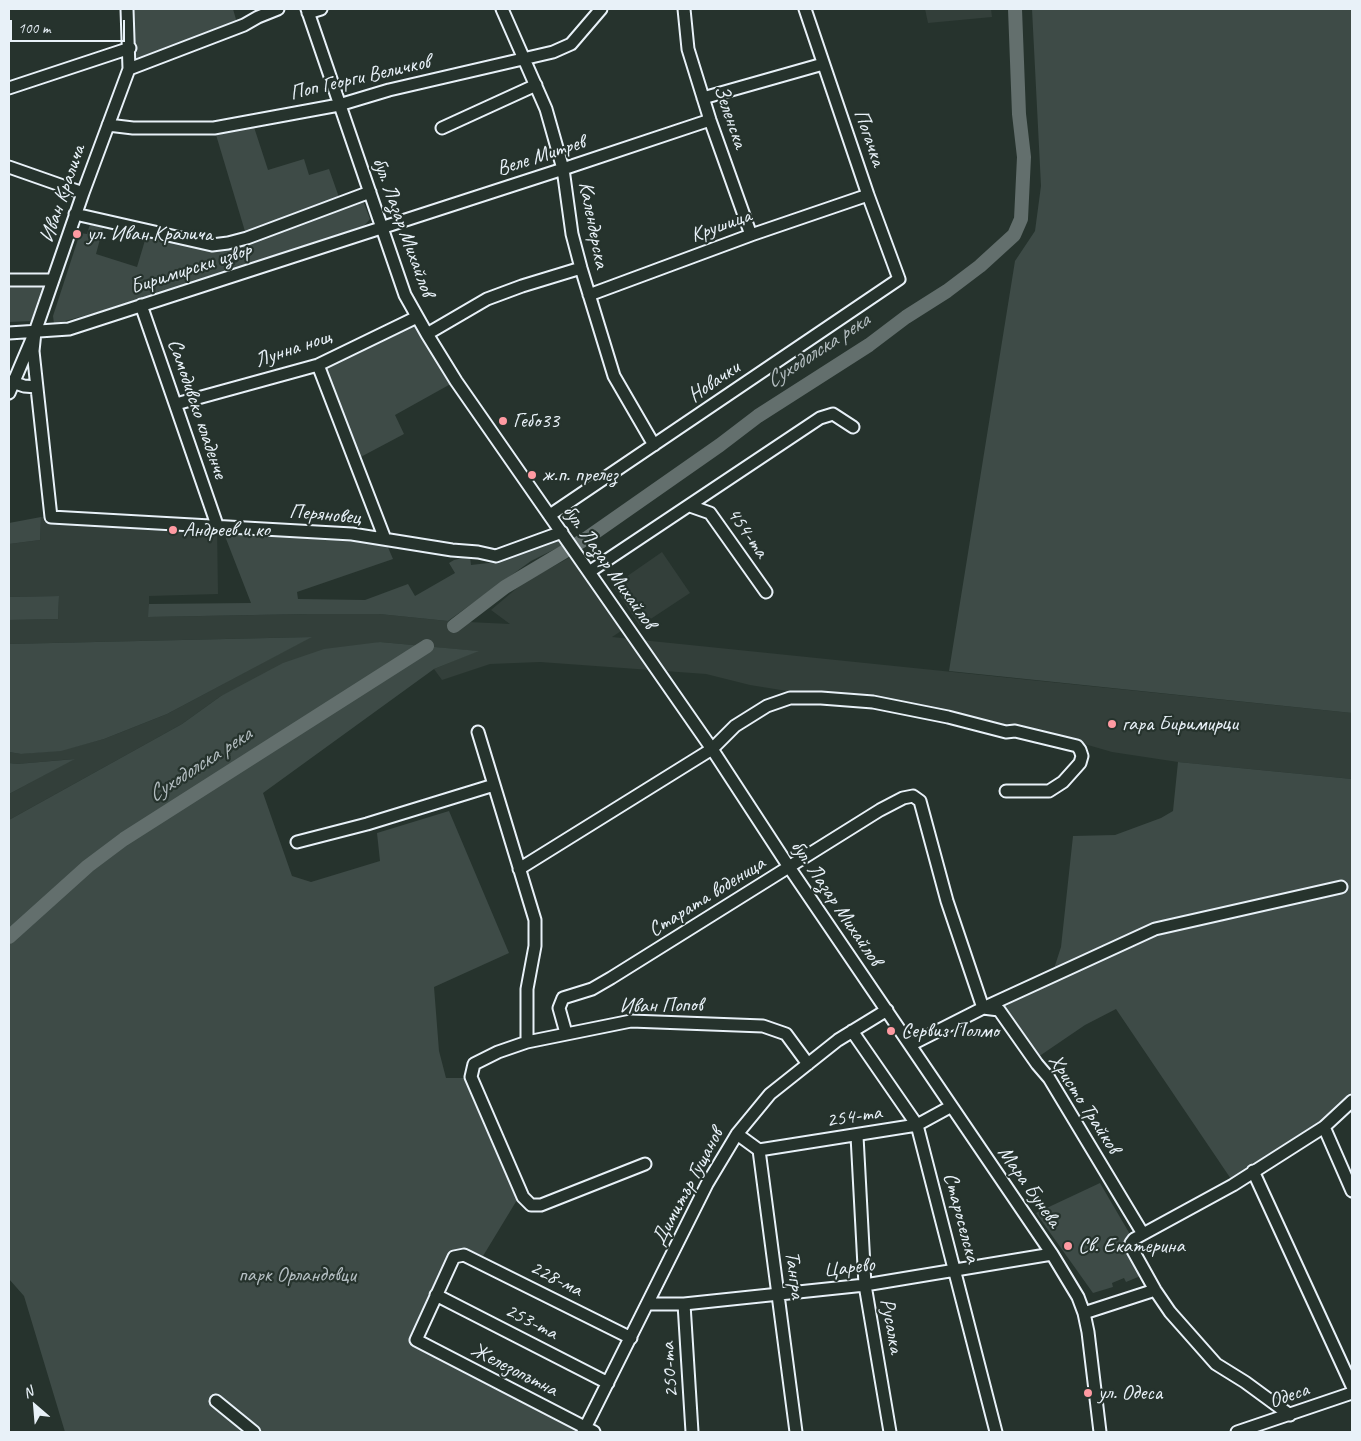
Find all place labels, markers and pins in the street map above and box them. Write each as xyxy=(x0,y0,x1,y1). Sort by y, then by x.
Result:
place label: ул. Иван Кралича xyxy=(87,221,212,247)
marker: ул. Иван Кралича xyxy=(71,228,83,240)
place label: Гебо33 xyxy=(513,408,559,434)
marker: Гебо33 xyxy=(497,415,509,427)
place label: ж.п. прелез xyxy=(542,462,617,488)
marker: ж.п. прелез xyxy=(526,469,538,481)
place label: Андреев и ко xyxy=(183,517,270,543)
marker: Андреев и ко xyxy=(167,524,179,536)
place label: гара Биримирци xyxy=(1122,711,1238,737)
marker: гара Биримирци xyxy=(1106,718,1118,730)
place label: Сервиз Полмо xyxy=(901,1018,999,1044)
marker: Сервиз Полмо xyxy=(885,1025,897,1037)
place label: Св. Екатерина xyxy=(1078,1233,1185,1259)
marker: Св. Екатерина xyxy=(1062,1240,1074,1252)
place label: ул. Одеса xyxy=(1098,1380,1162,1406)
marker: ул. Одеса xyxy=(1082,1387,1094,1399)

